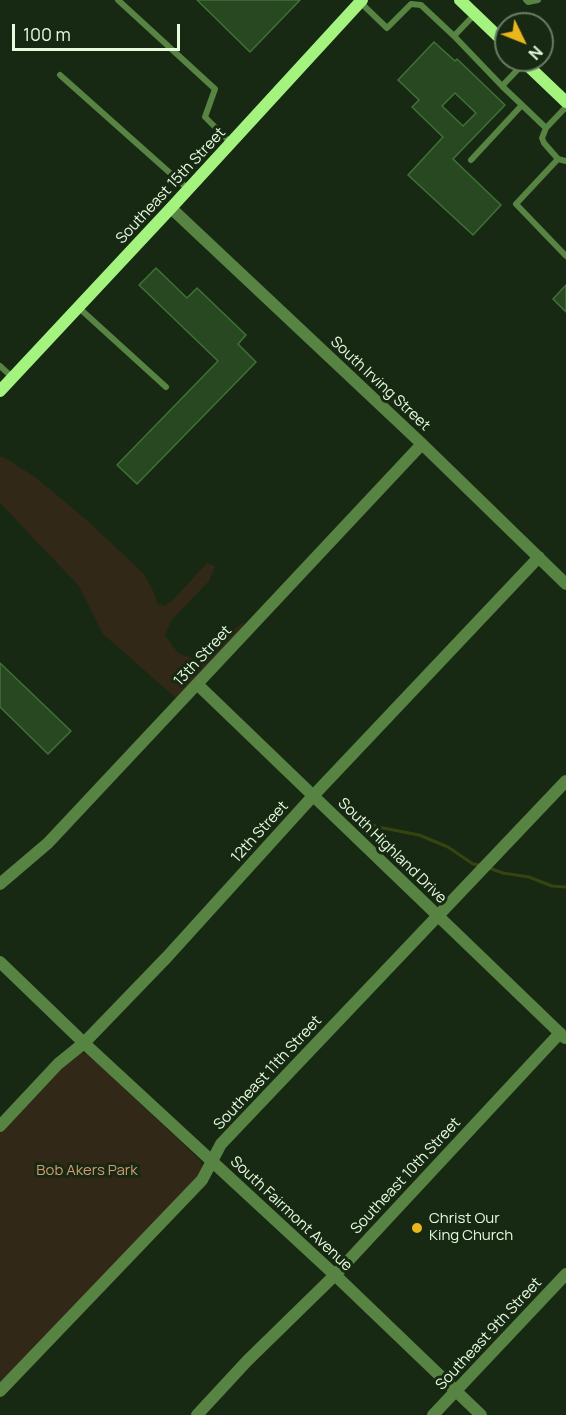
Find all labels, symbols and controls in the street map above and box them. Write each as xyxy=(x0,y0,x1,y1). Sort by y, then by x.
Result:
scale bar xyxy=(15,12,183,50)
north arrow xyxy=(494,12,554,72)
text: 100 m xyxy=(23,22,71,46)
text: N xyxy=(524,41,548,65)
street label: Southeast 15th Street xyxy=(112,124,230,248)
street label: South Irving Street xyxy=(326,333,434,435)
street label: 13th Street xyxy=(170,622,236,690)
street label: South Highland Drive xyxy=(334,794,450,908)
street label: 12th Street xyxy=(228,798,292,866)
street label: Southeast 11th Street xyxy=(210,1012,326,1134)
street label: Southeast 10th Street xyxy=(347,1114,465,1238)
street label: South Fairmont Avenue xyxy=(226,1153,356,1275)
park label: Bob Akers Park xyxy=(36,1162,138,1180)
place label: Christ Our King Church xyxy=(429,1210,513,1245)
marker: Christ Our King Church xyxy=(410,1221,424,1235)
street label: Southeast 9th Street xyxy=(432,1274,546,1394)

